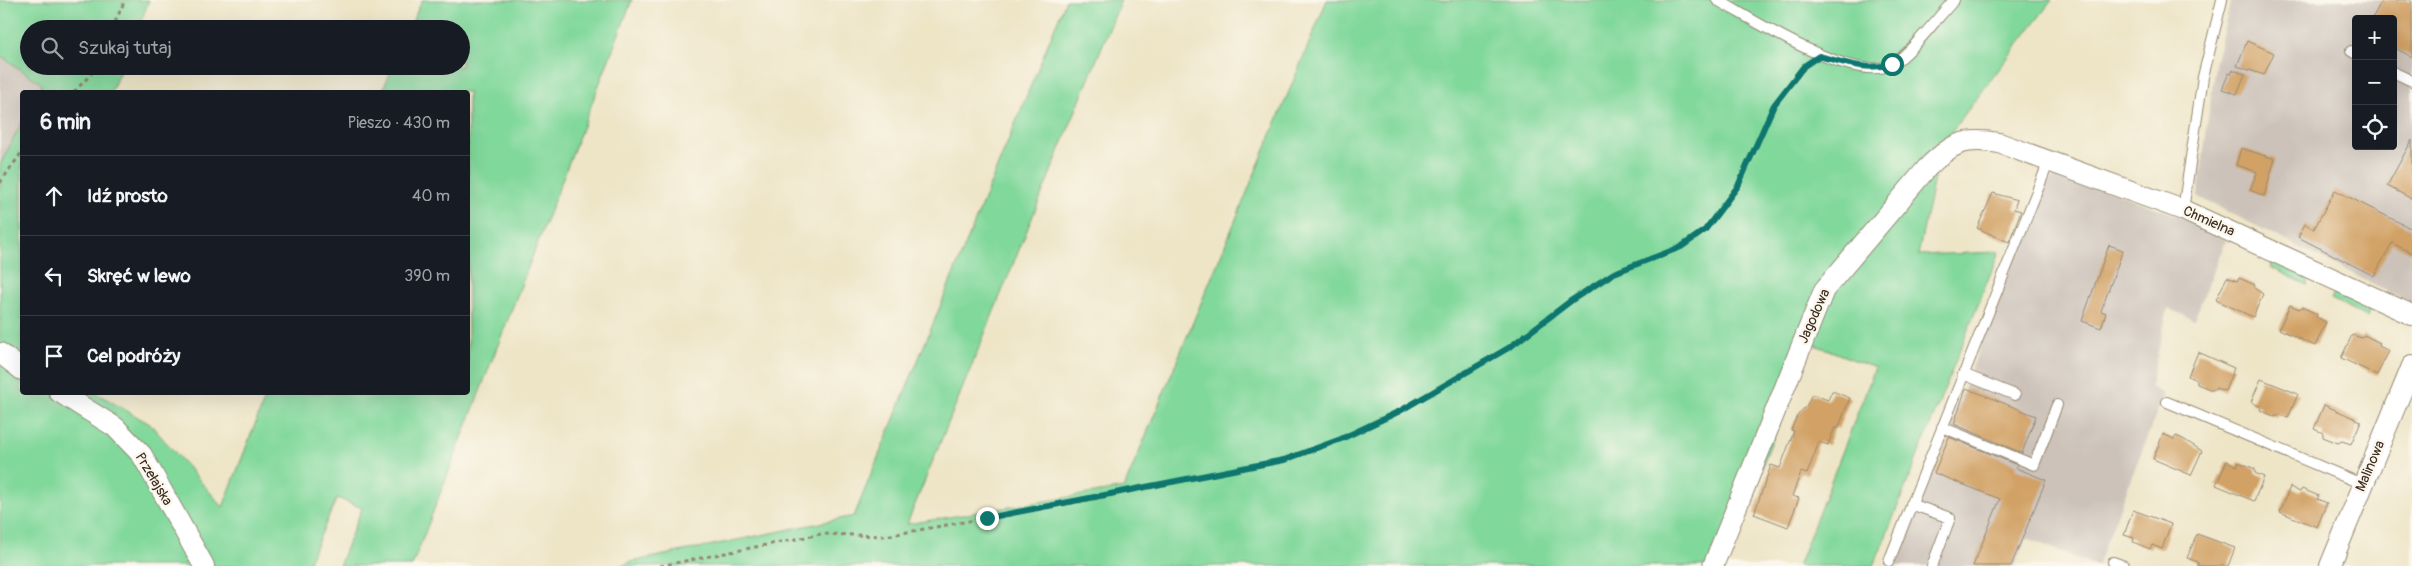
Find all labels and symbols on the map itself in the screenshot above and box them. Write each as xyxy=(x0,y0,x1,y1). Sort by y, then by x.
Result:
route start xyxy=(1881,53,1904,76)
street label: Chmielna xyxy=(2181,202,2237,240)
street label: Jagodowa xyxy=(1794,286,1834,346)
street label: Malinowa xyxy=(2352,438,2388,494)
street label: Przełajska xyxy=(132,450,176,508)
route end xyxy=(976,507,999,530)

